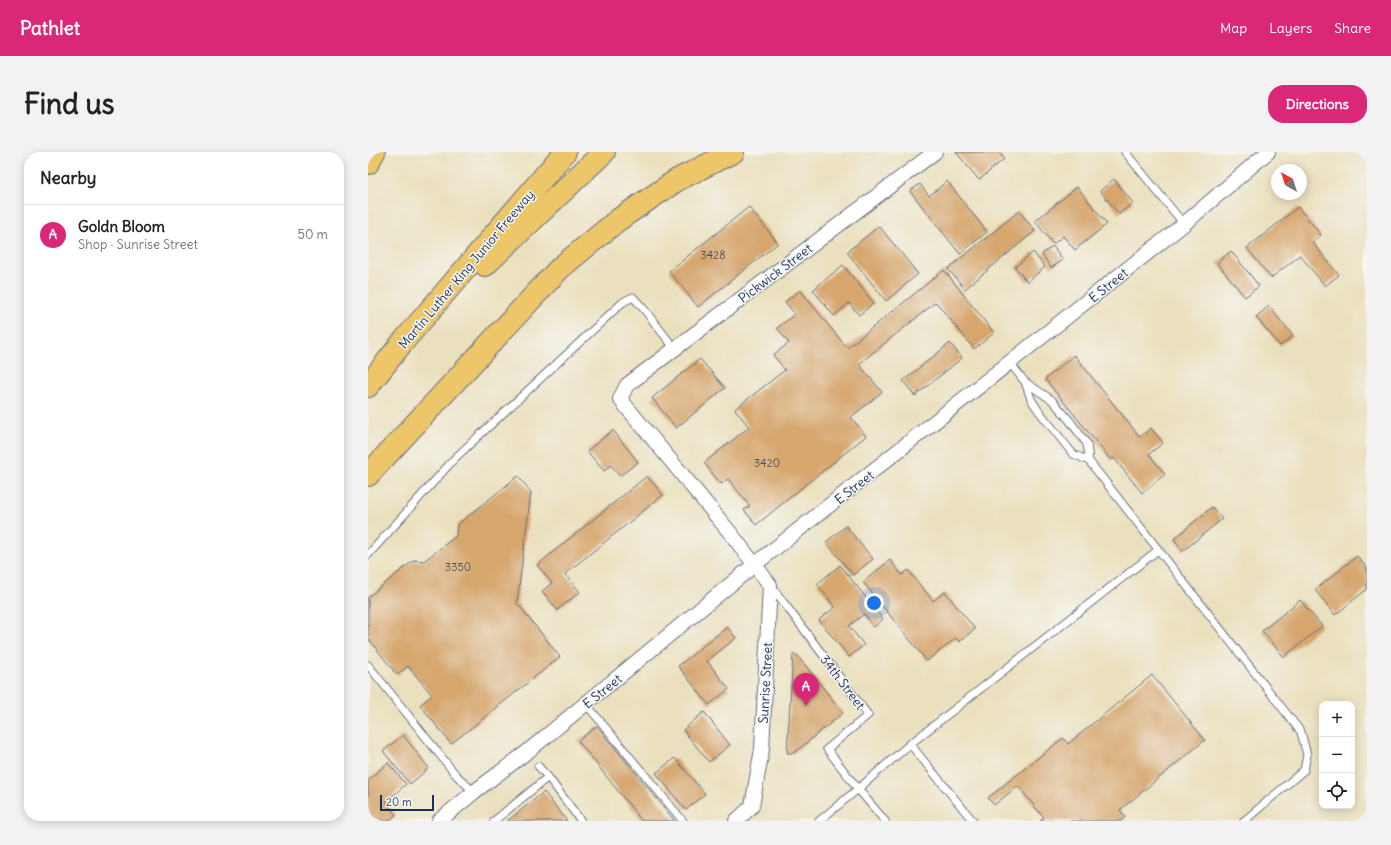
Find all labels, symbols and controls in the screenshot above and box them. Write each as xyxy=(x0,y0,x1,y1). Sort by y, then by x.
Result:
text: Pathlet xyxy=(20,16,80,40)
text: Map xyxy=(1220,19,1247,37)
text: Layers xyxy=(1269,19,1312,37)
text: Share xyxy=(1334,19,1371,37)
button: Directions xyxy=(1268,85,1367,123)
text: Find us xyxy=(24,86,115,122)
north arrow xyxy=(1271,164,1307,200)
text: Nearby xyxy=(40,167,96,189)
street label: Martin Luther King Junior Freeway xyxy=(395,186,538,352)
text: Goldn Bloom xyxy=(78,217,165,236)
text: A xyxy=(49,226,57,243)
text: 50 m xyxy=(297,226,328,243)
text: Shop · Sunrise Street xyxy=(78,236,198,253)
street label: Pickwick Street xyxy=(735,240,816,307)
house number: 3428 xyxy=(701,248,725,262)
street label: E Street xyxy=(1085,264,1132,306)
house number: 3420 xyxy=(754,456,780,470)
street label: E Street xyxy=(831,466,878,508)
house number: 3350 xyxy=(445,560,471,574)
your location xyxy=(864,593,884,613)
street label: Sunrise Street xyxy=(755,641,776,724)
street label: 34th Street xyxy=(816,651,869,714)
street label: E Street xyxy=(579,670,626,712)
pin: A xyxy=(793,673,819,706)
map controls xyxy=(1319,701,1355,809)
button: + xyxy=(1319,701,1355,737)
button: − xyxy=(1319,737,1355,773)
button: locate xyxy=(1319,773,1355,809)
scale bar xyxy=(380,793,434,812)
text: 20 m xyxy=(386,795,412,809)

